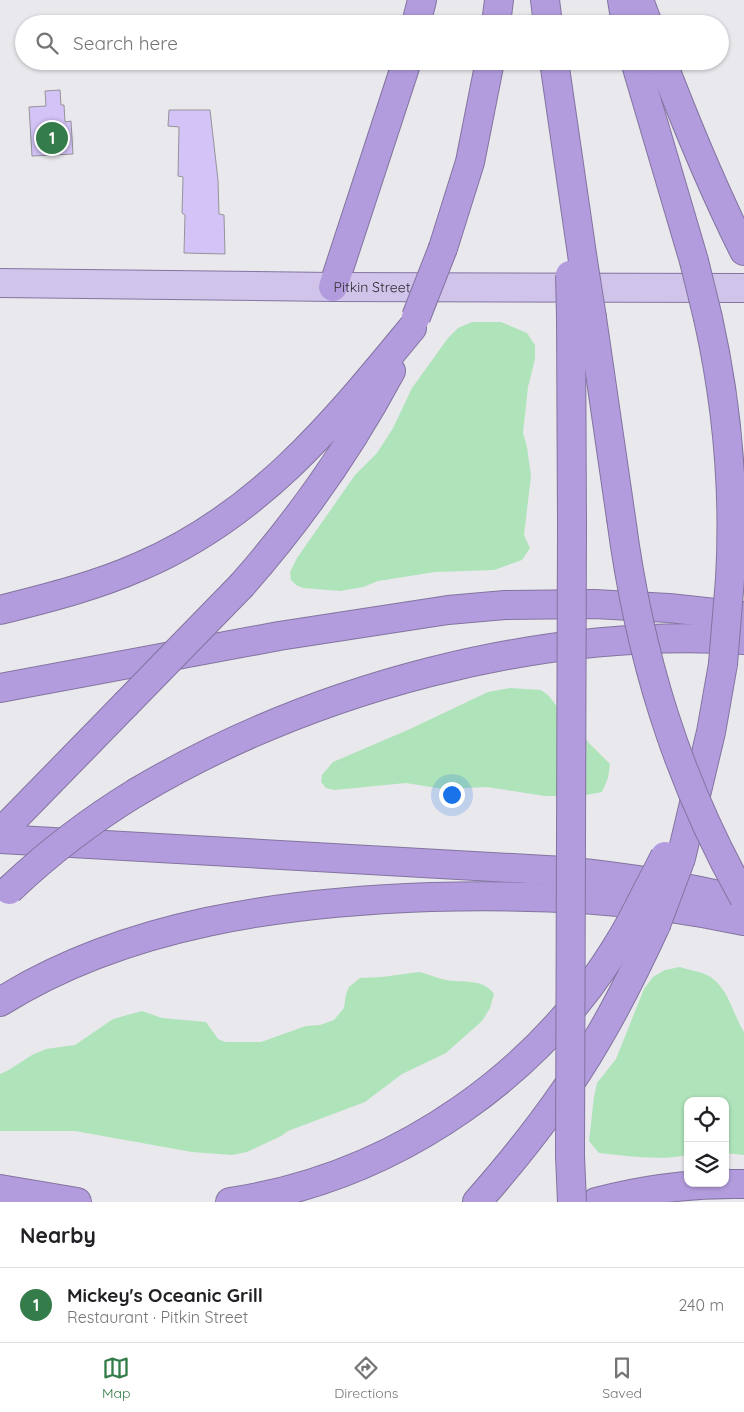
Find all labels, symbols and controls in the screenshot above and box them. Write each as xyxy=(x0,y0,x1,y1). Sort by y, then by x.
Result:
search box xyxy=(15,15,729,70)
icon: search xyxy=(33,29,61,57)
text: Search here xyxy=(73,31,178,55)
pin: 1 xyxy=(36,119,68,157)
street label: Pitkin Street xyxy=(334,278,411,296)
your location xyxy=(439,782,465,808)
map controls xyxy=(684,1097,729,1187)
button: locate xyxy=(684,1097,729,1142)
button: layers xyxy=(684,1142,729,1187)
text: Nearby xyxy=(20,1222,96,1248)
text: Mickey's Oceanic Grill xyxy=(67,1283,263,1307)
text: 1 xyxy=(33,1295,39,1315)
text: 240 m xyxy=(678,1295,724,1315)
text: Restaurant · Pitkin Street xyxy=(67,1307,248,1327)
tab: Map xyxy=(102,1354,130,1402)
tab: Directions xyxy=(334,1354,398,1402)
tab: Saved xyxy=(602,1354,642,1402)

